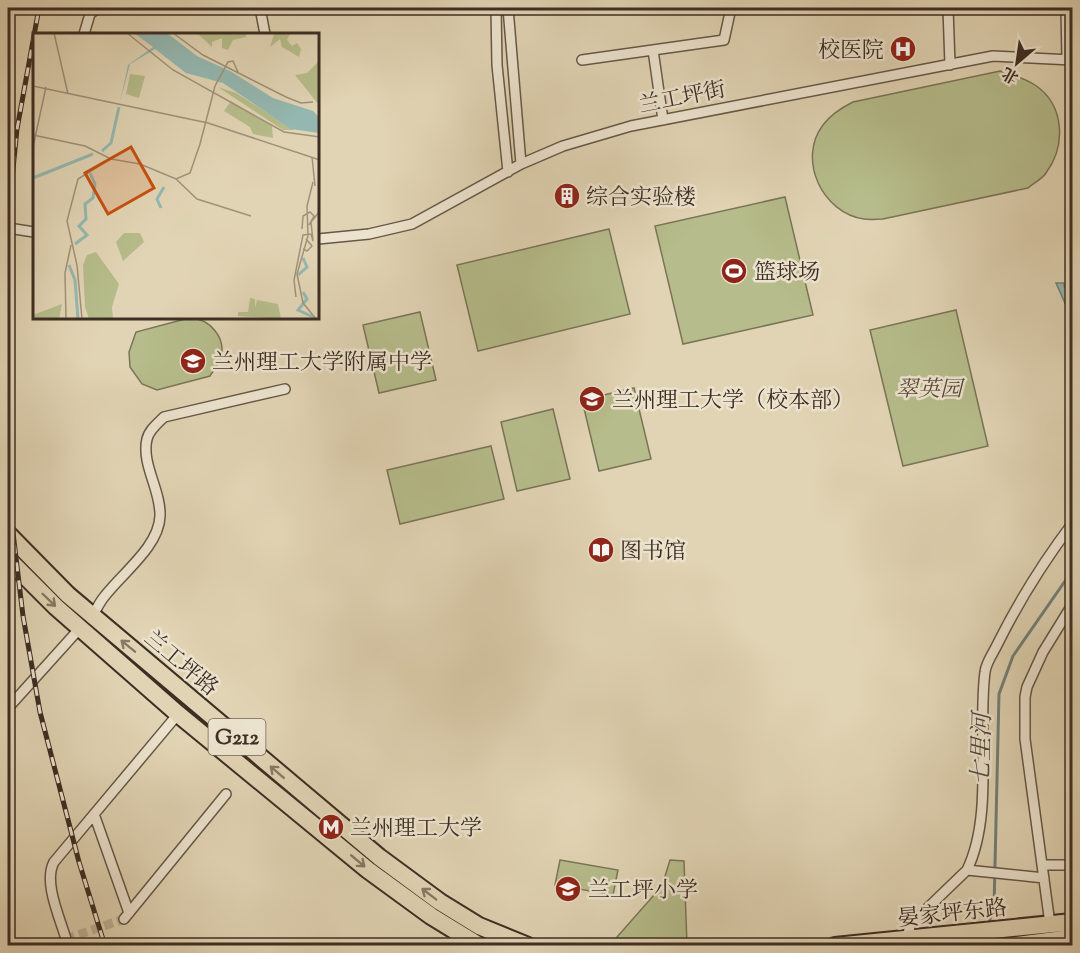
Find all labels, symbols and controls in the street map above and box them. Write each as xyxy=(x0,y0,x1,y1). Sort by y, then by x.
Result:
inset map xyxy=(33,33,320,320)
north arrow xyxy=(987,33,1047,93)
hospital icon: 校医院 xyxy=(888,34,918,64)
place label: 校医院 xyxy=(818,36,884,68)
text: 北 xyxy=(998,60,1024,88)
street label: 兰工坪街 xyxy=(636,75,729,123)
building icon: 综合实验楼 xyxy=(552,181,582,211)
place label: 综合实验楼 xyxy=(586,183,696,215)
sports icon: 篮球场 xyxy=(719,256,749,286)
place label: 篮球场 xyxy=(754,258,820,290)
school or university icon: 兰州理工大学附属中学 xyxy=(178,346,208,376)
place label: 兰州理工大学附属中学 xyxy=(212,348,432,380)
park label: 翠英园 xyxy=(896,375,965,407)
school or university icon: 兰州理工大学（校本部） xyxy=(577,384,607,414)
place label: 兰州理工大学（校本部） xyxy=(612,386,854,418)
library icon: 图书馆 xyxy=(586,535,616,565)
place label: 图书馆 xyxy=(620,537,686,569)
one-way arrow xyxy=(41,593,56,607)
street label: 兰工坪路 xyxy=(136,624,224,705)
one-way arrow xyxy=(121,640,137,653)
water label: 七里河 xyxy=(965,709,1001,785)
road number: G212 xyxy=(208,719,266,755)
one-way arrow xyxy=(270,765,285,779)
metro station icon: 兰州理工大学 xyxy=(316,812,346,842)
place label: 兰州理工大学 xyxy=(350,814,482,846)
one-way arrow xyxy=(350,855,366,868)
school or university icon: 兰工坪小学 xyxy=(553,874,583,904)
place label: 兰工坪小学 xyxy=(588,876,698,908)
one-way arrow xyxy=(422,888,438,900)
street label: 晏家坪东路 xyxy=(896,893,1009,937)

